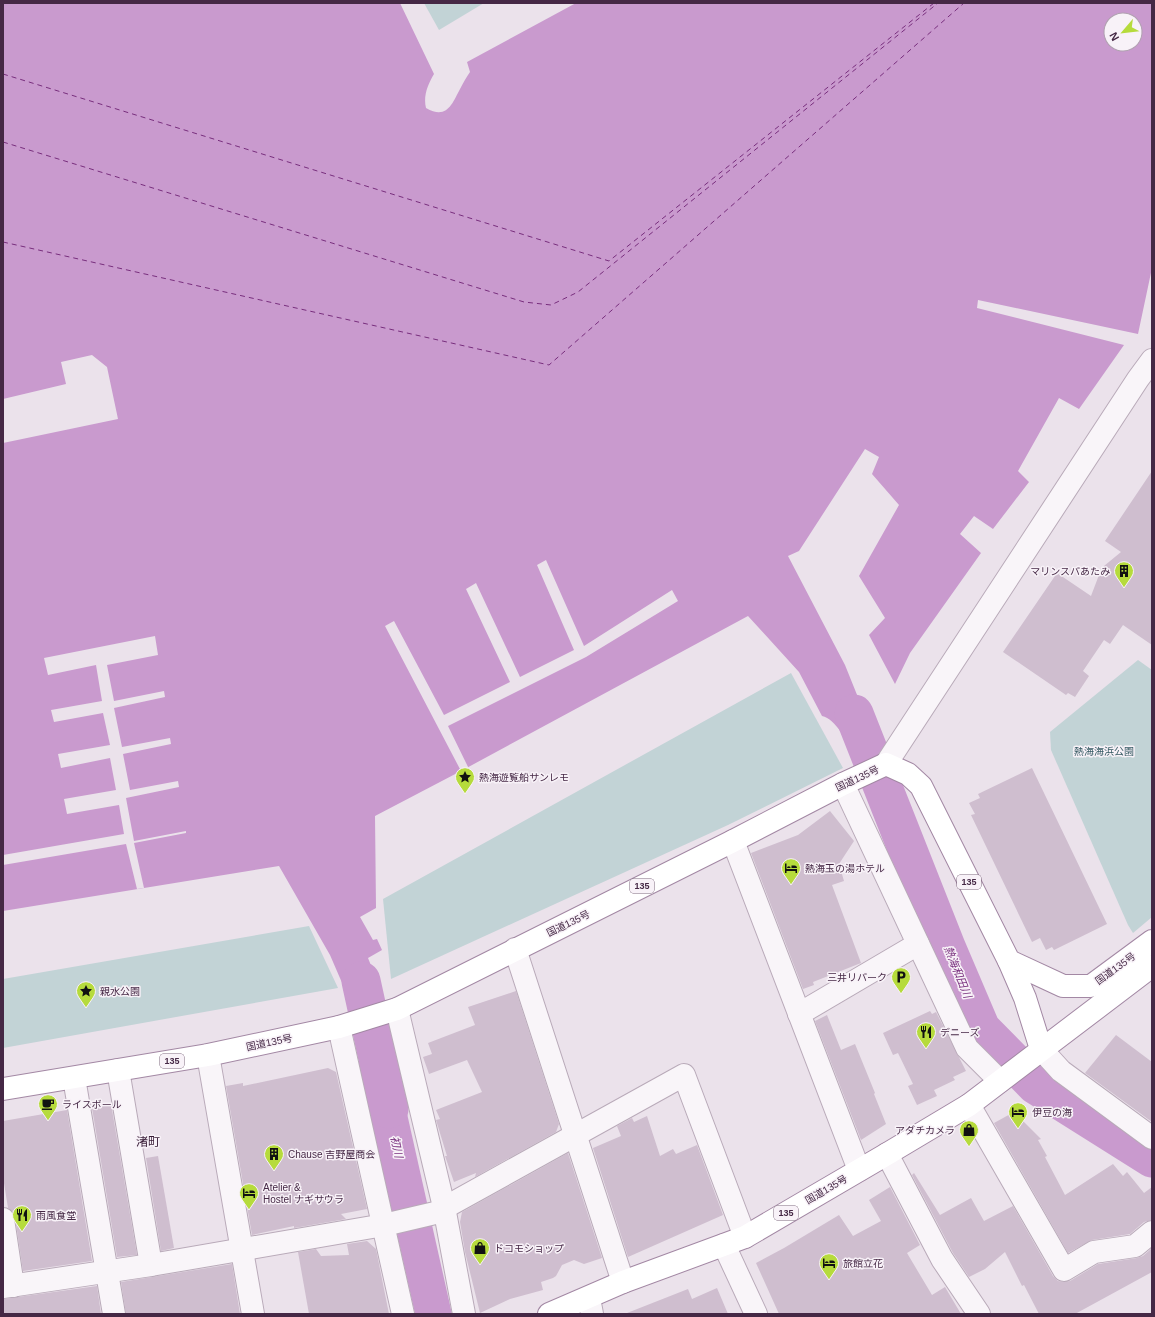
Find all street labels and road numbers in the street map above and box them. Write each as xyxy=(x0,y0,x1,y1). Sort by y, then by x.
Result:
street label: 国道135号 xyxy=(834,764,881,793)
road number: 135 xyxy=(957,875,981,889)
road number: 135 xyxy=(630,879,654,893)
street label: 国道135号 xyxy=(545,908,592,939)
street label: 国道135号 xyxy=(1093,950,1137,987)
street label: 国道135号 xyxy=(245,1032,293,1053)
road number: 135 xyxy=(160,1054,184,1068)
street label: 国道135号 xyxy=(803,1173,849,1206)
road number: 135 xyxy=(774,1206,798,1220)

